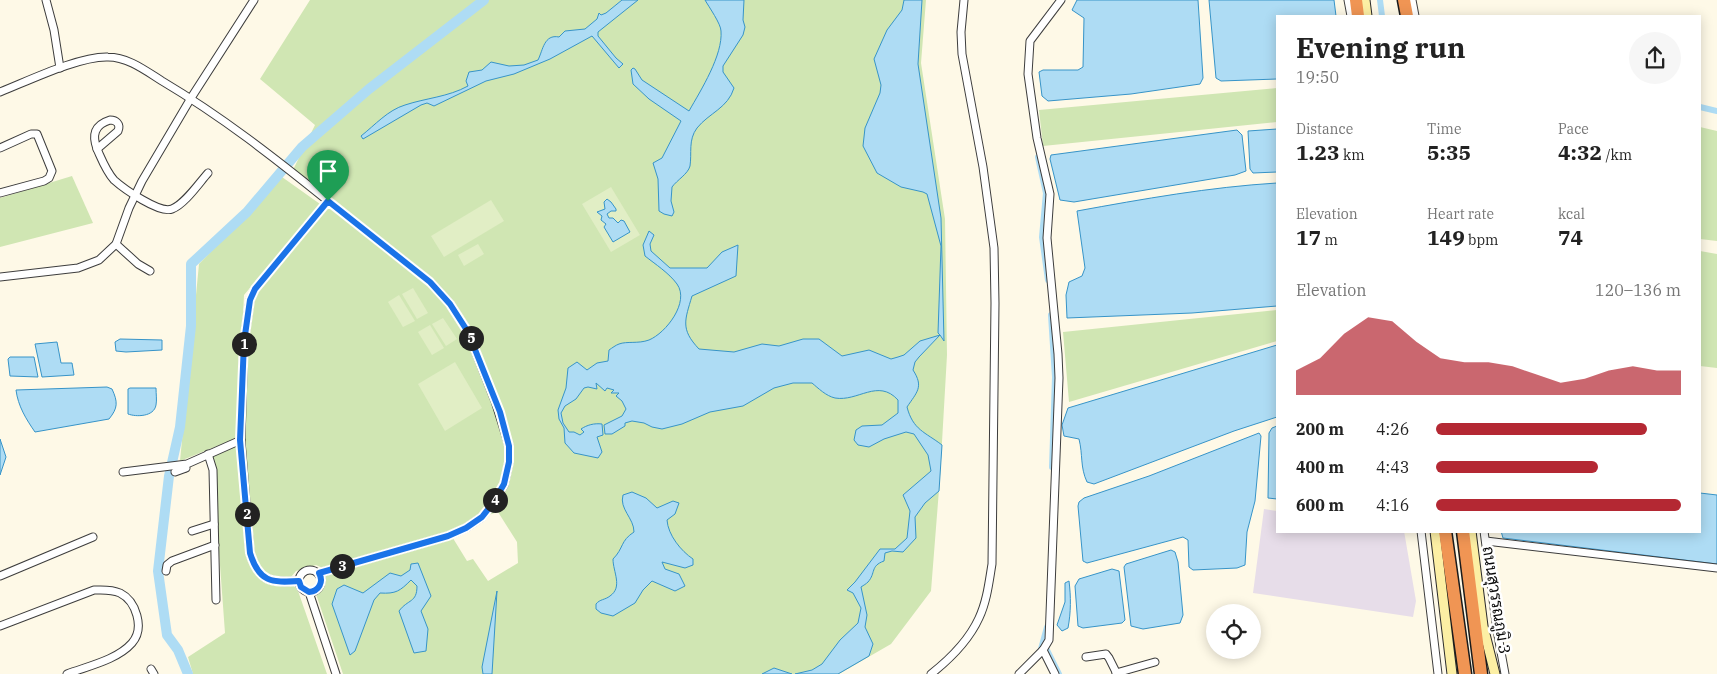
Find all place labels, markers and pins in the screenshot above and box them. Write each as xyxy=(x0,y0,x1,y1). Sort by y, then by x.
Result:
pin xyxy=(307,150,349,201)
pin: 5 xyxy=(458,326,484,350)
pin: 1 xyxy=(232,332,256,356)
pin: 4 xyxy=(482,488,508,512)
pin: 2 xyxy=(234,502,260,526)
pin: 3 xyxy=(330,554,354,578)

